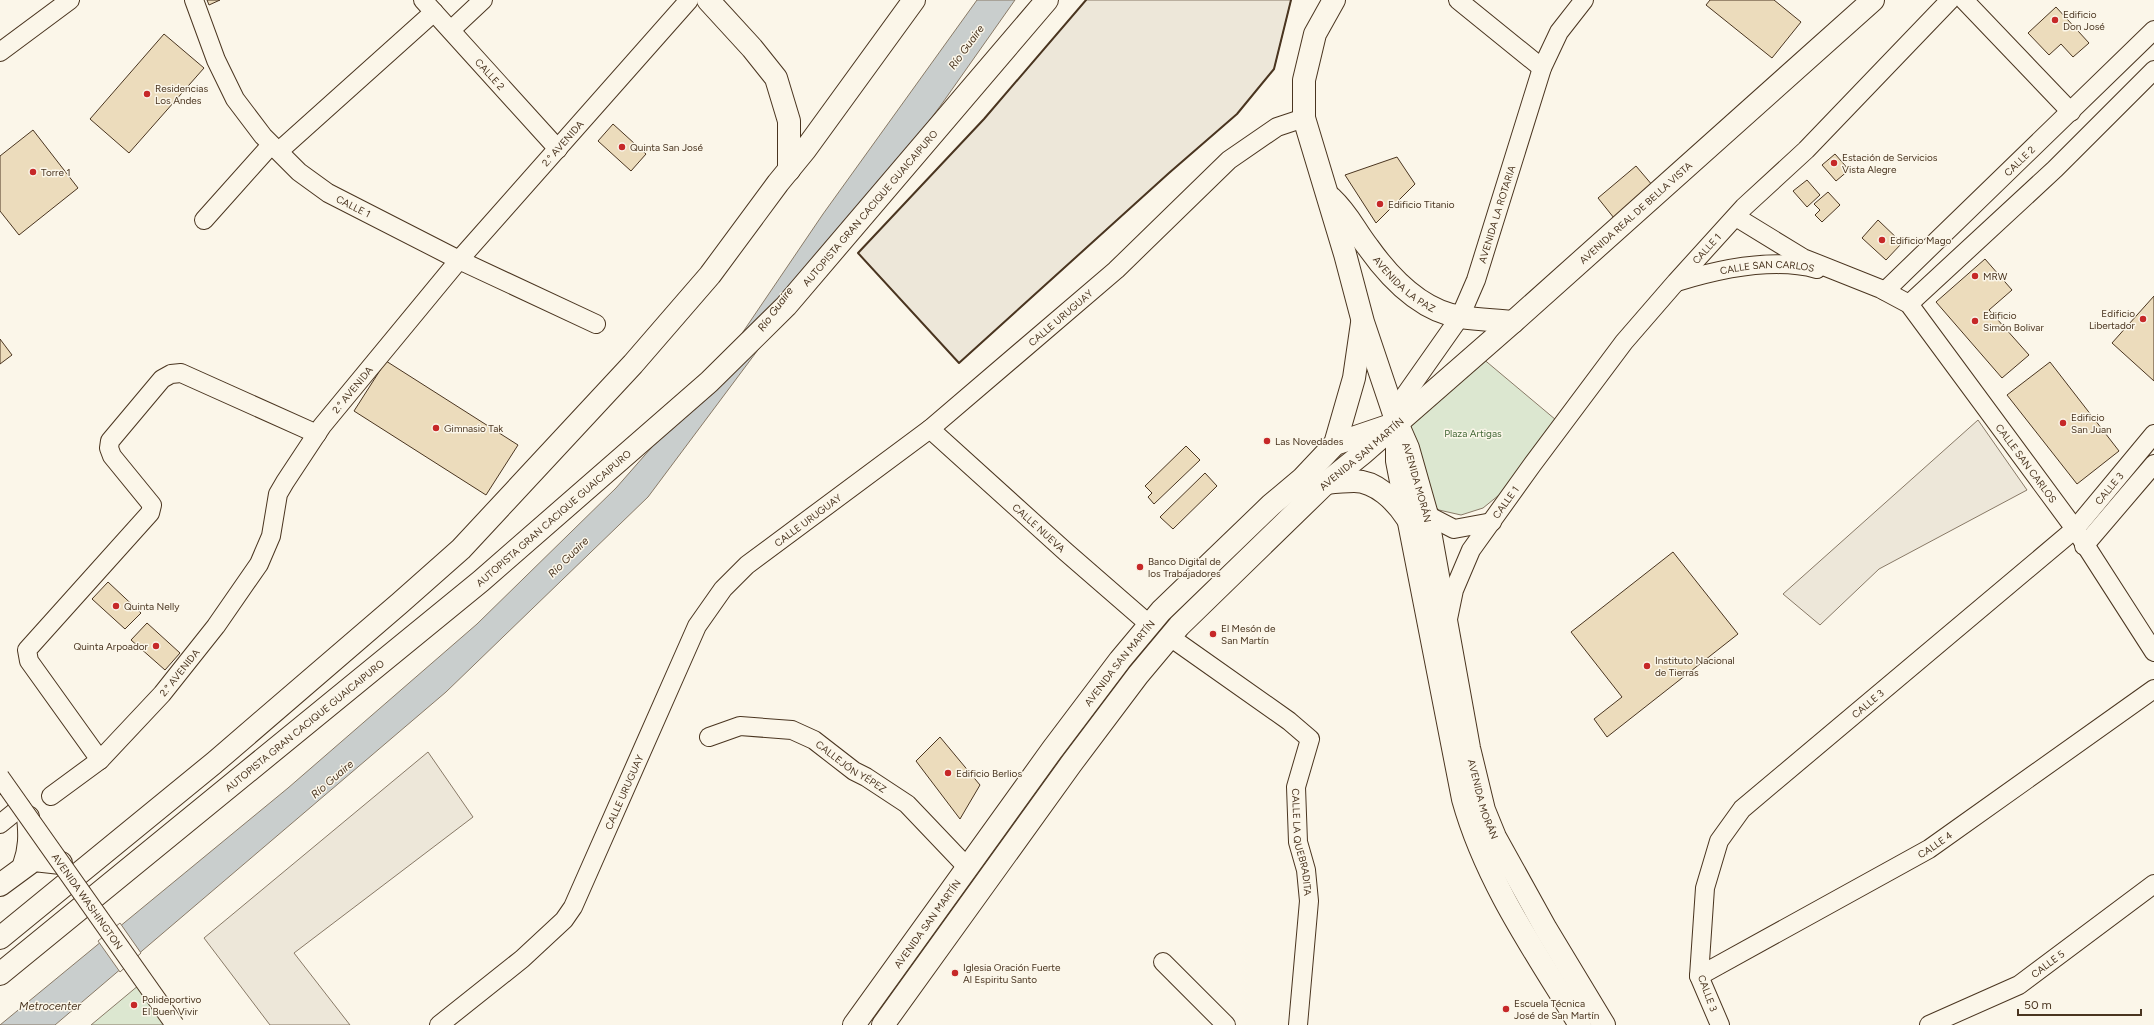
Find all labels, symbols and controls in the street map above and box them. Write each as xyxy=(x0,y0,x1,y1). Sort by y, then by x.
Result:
place label: Edificio Don José xyxy=(2063,8,2105,33)
marker: Edificio Don José xyxy=(2050,15,2060,25)
water label: Río Guaire xyxy=(946,23,987,72)
street label: CALLE 2 xyxy=(472,56,507,93)
place label: Residencias Los Andes xyxy=(155,82,208,107)
marker: Residencias Los Andes xyxy=(142,89,152,99)
street label: 2.° AVENIDA xyxy=(539,118,587,169)
street label: AUTOPISTA GRAN CACIQUE GUAICAIPURO xyxy=(800,127,941,289)
place label: Quinta San José xyxy=(630,141,704,154)
marker: Quinta San José xyxy=(617,142,627,152)
street label: CALLE 2 xyxy=(2001,143,2038,179)
place label: Estación de Servicios Vista Alegre xyxy=(1842,151,1938,176)
marker: Estación de Servicios Vista Alegre xyxy=(1829,158,1839,168)
street label: AVENIDA REAL DE BELLA VISTA xyxy=(1577,159,1695,267)
street label: AVENIDA LA ROTARIA xyxy=(1476,164,1518,265)
place label: Torre 1 xyxy=(41,166,71,179)
marker: Torre 1 xyxy=(28,167,38,177)
street label: CALLE 1 xyxy=(334,192,373,221)
place label: Edificio Titanio xyxy=(1388,198,1455,211)
marker: Edificio Titanio xyxy=(1375,199,1385,209)
street label: CALLE 1 xyxy=(1690,231,1724,267)
place label: Edificio Mago xyxy=(1890,234,1952,247)
marker: Edificio Mago xyxy=(1877,235,1887,245)
street label: AVENIDA LA PAZ xyxy=(1370,254,1438,315)
street label: CALLE SAN CARLOS xyxy=(1719,258,1816,278)
place label: MRW xyxy=(1983,270,2008,283)
marker: MRW xyxy=(1970,271,1980,281)
water label: Río Guaire xyxy=(755,285,796,334)
street label: CALLE URUGUAY xyxy=(1026,287,1096,349)
place label: Edificio Libertador xyxy=(2089,307,2136,332)
place label: Edificio Simón Bolivar xyxy=(1983,309,2044,334)
marker: Edificio Libertador xyxy=(2138,314,2148,324)
marker: Edificio Simón Bolivar xyxy=(1970,316,1980,326)
street label: 2.° AVENIDA xyxy=(329,363,376,416)
place label: Edificio San Juan xyxy=(2071,411,2112,436)
street label: AVENIDA SAN MARTÍN xyxy=(1317,415,1406,493)
marker: Edificio San Juan xyxy=(2058,418,2068,428)
street label: CALLE SAN CARLOS xyxy=(1993,421,2059,506)
place label: Gimnasio Tak xyxy=(444,422,503,435)
marker: Gimnasio Tak xyxy=(431,423,441,433)
park label: Plaza Artigas xyxy=(1444,427,1502,440)
place label: Las Novedades xyxy=(1275,435,1344,448)
marker: Las Novedades xyxy=(1262,436,1272,446)
street label: AVENIDA MORÁN xyxy=(1399,440,1434,523)
street label: AUTOPISTA GRAN CACIQUE GUAICAIPURO xyxy=(473,447,634,590)
street label: CALLE 3 xyxy=(2092,470,2126,507)
street label: CALLE 1 xyxy=(1490,484,1522,521)
street label: CALLE URUGUAY xyxy=(772,491,844,550)
street label: CALLE NUEVA xyxy=(1010,501,1068,555)
water label: Río Guaire xyxy=(545,534,591,580)
place label: Banco Digital de los Trabajadores xyxy=(1148,555,1221,580)
marker: Banco Digital de los Trabajadores xyxy=(1135,562,1145,572)
place label: Quinta Nelly xyxy=(124,600,180,613)
marker: Quinta Nelly xyxy=(111,601,121,611)
street label: AVENIDA SAN MARTÍN xyxy=(1082,617,1158,709)
place label: El Mesón de San Martín xyxy=(1221,622,1276,647)
marker: El Mesón de San Martín xyxy=(1208,629,1218,639)
place label: Quinta Arpoador xyxy=(73,640,149,653)
marker: Quinta Arpoador xyxy=(151,641,161,651)
street label: 2.° AVENIDA xyxy=(157,646,203,699)
place label: Instituto Nacional de Tierras xyxy=(1655,654,1735,679)
street label: AUTOPISTA GRAN CACIQUE GUAICAIPURO xyxy=(222,657,387,795)
marker: Instituto Nacional de Tierras xyxy=(1642,661,1652,671)
street label: CALLE 3 xyxy=(1849,687,1887,721)
street label: CALLEJÓN YÉPEZ xyxy=(813,738,889,796)
street label: CALLE URUGUAY xyxy=(602,753,646,832)
water label: Río Guaire xyxy=(309,757,356,801)
street label: AVENIDA MORÁN xyxy=(1465,758,1501,841)
place label: Edificio Berlios xyxy=(956,767,1022,780)
marker: Edificio Berlios xyxy=(943,768,953,778)
street label: CALLE LA QUEBRADITA xyxy=(1289,788,1314,897)
street label: CALLE 4 xyxy=(1915,829,1955,861)
street label: AVENIDA WASHINGTON xyxy=(49,851,126,952)
street label: AVENIDA SAN MARTÍN xyxy=(891,877,964,971)
street label: CALLE 5 xyxy=(2028,947,2067,981)
place label: Iglesia Oración Fuerte Al Espiritu Santo xyxy=(963,961,1061,986)
marker: Iglesia Oración Fuerte Al Espiritu Santo xyxy=(950,968,960,978)
street label: CALLE 3 xyxy=(1695,973,1720,1013)
scale bar xyxy=(2018,991,2141,1017)
place label: Polideportivo El Buen Vivir xyxy=(142,993,202,1018)
place label: Escuela Técnica José de San Martín xyxy=(1514,997,1600,1022)
text: 50 m xyxy=(2024,998,2052,1012)
water label: Metrocenter xyxy=(19,1000,82,1013)
marker: Polideportivo El Buen Vivir xyxy=(129,1000,139,1010)
marker: Escuela Técnica José de San Martín xyxy=(1501,1004,1511,1014)

